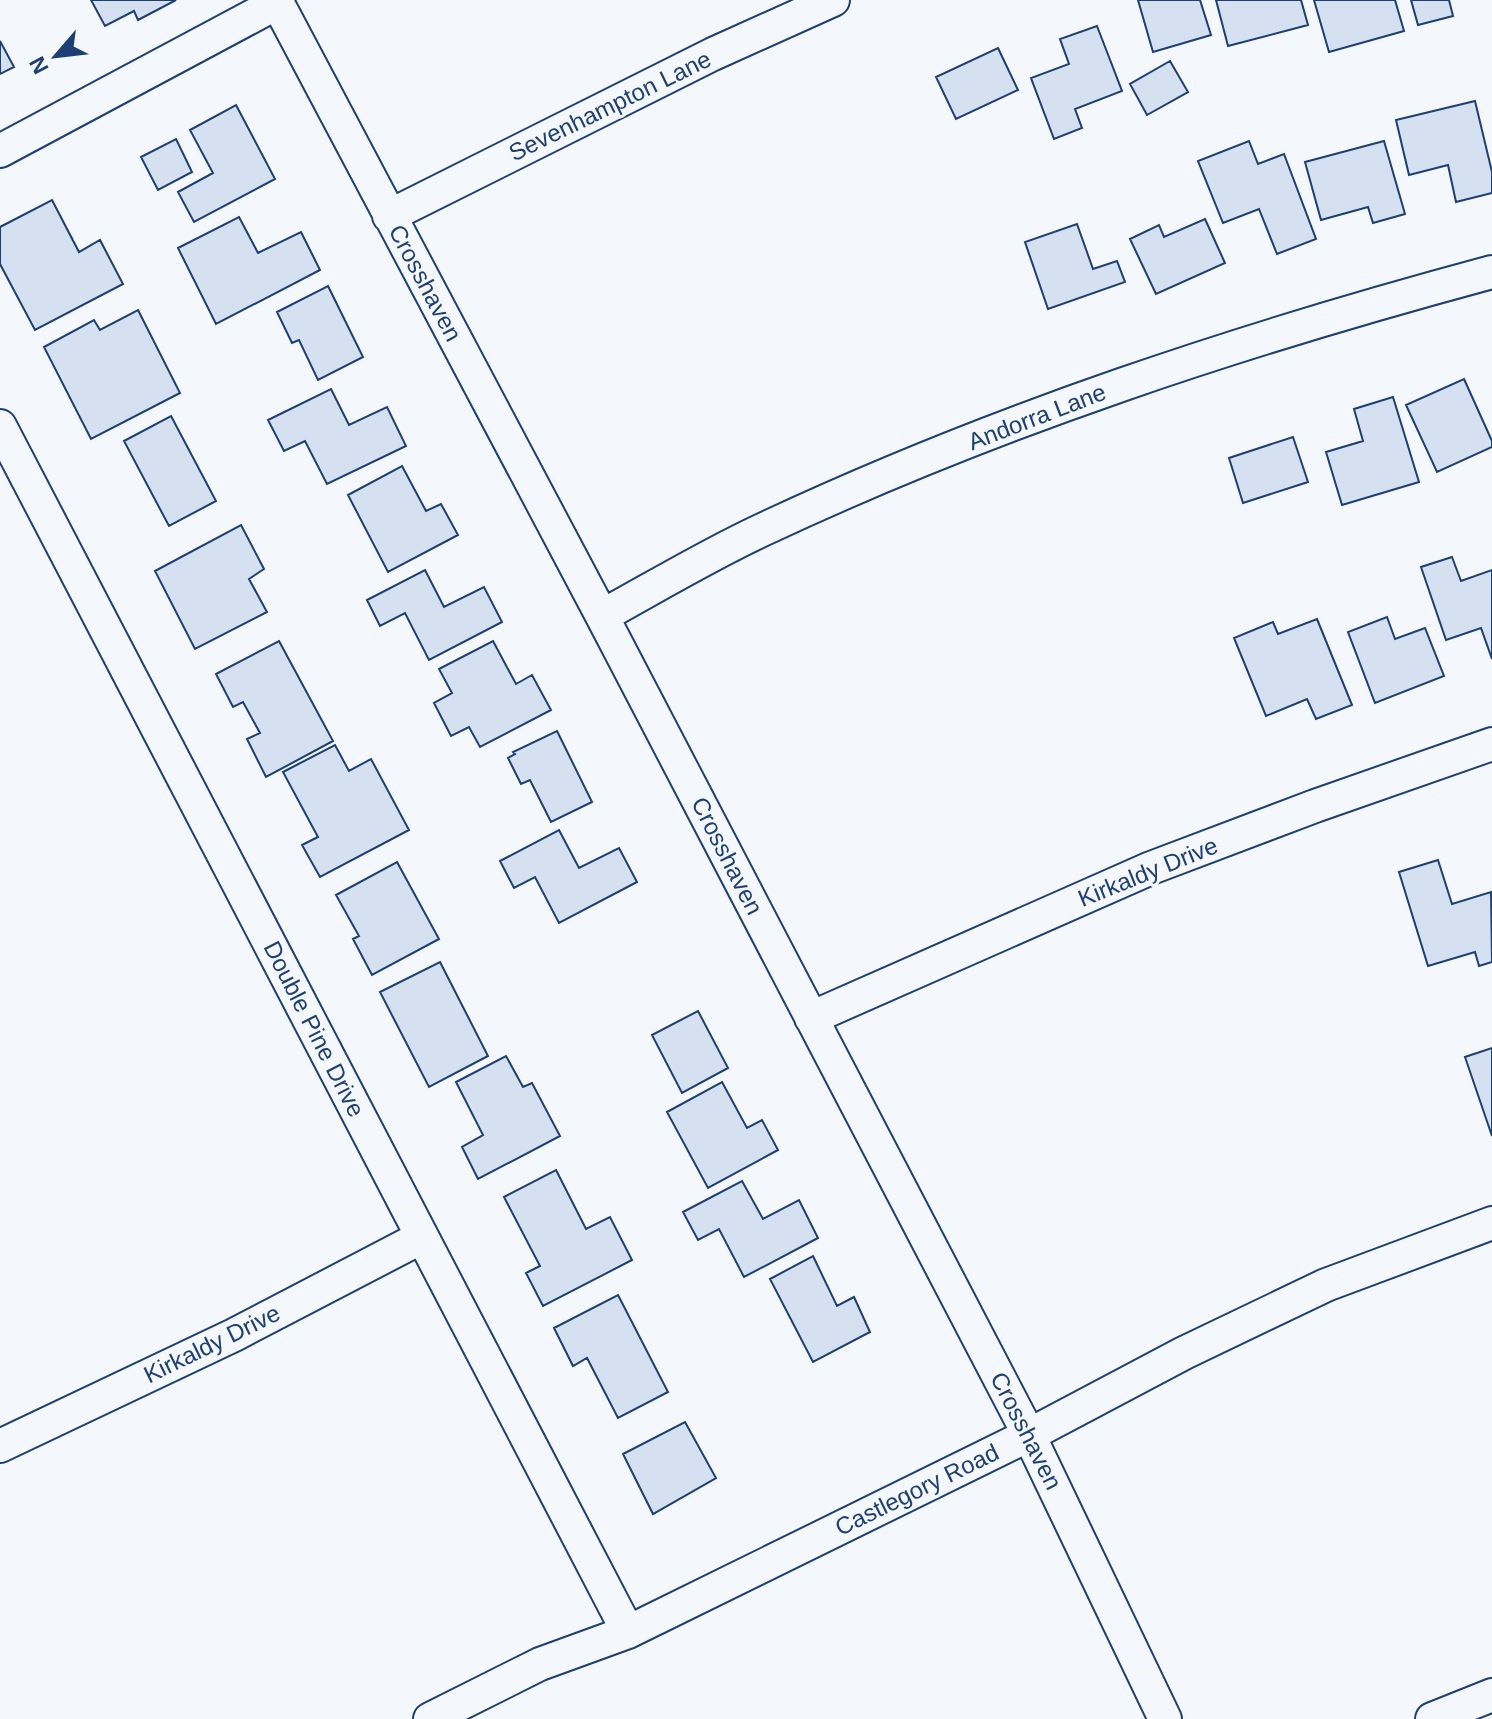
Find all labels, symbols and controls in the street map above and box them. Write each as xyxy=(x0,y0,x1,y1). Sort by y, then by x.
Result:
north arrow xyxy=(16,16,96,96)
street label: Sevenhampton Lane xyxy=(504,45,715,166)
text: N xyxy=(24,52,54,78)
street label: Crosshaven xyxy=(383,220,467,346)
street label: Andorra Lane xyxy=(964,378,1110,455)
street label: Crosshaven xyxy=(686,793,769,919)
street label: Kirkaldy Drive xyxy=(1074,831,1221,912)
street label: Double Pine Drive xyxy=(259,936,370,1121)
street label: Kirkaldy Drive xyxy=(139,1299,284,1388)
street label: Crosshaven xyxy=(985,1368,1068,1494)
street label: Castlegory Road xyxy=(831,1438,1003,1541)

